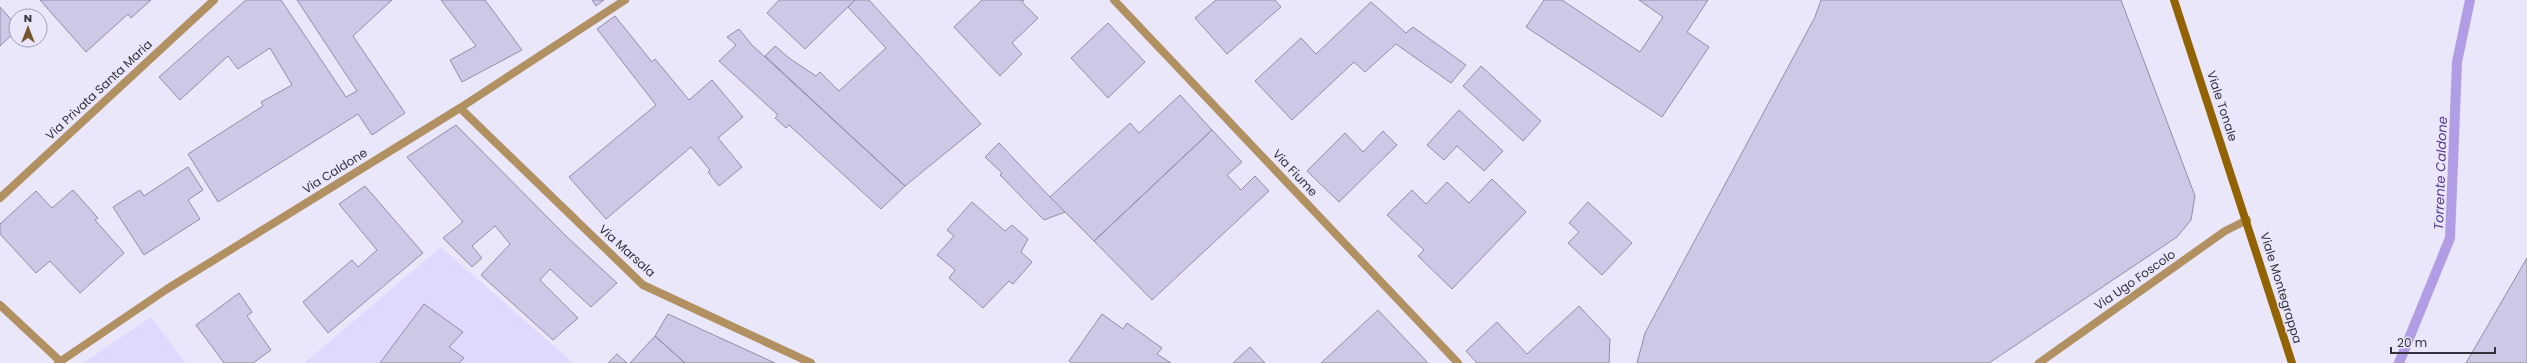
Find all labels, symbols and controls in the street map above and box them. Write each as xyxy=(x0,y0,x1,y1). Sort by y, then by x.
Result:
north arrow xyxy=(8,8,48,48)
text: N xyxy=(24,10,32,26)
street label: Via Privata Santa Maria xyxy=(42,36,156,144)
street label: Viale Tonale xyxy=(2203,68,2242,143)
water label: Torrente Caldone xyxy=(2429,116,2452,230)
street label: Via Caldone xyxy=(299,144,370,197)
street label: Via Fiume xyxy=(1269,145,1322,200)
street label: Via Marsala xyxy=(595,221,659,281)
street label: Viale Montegrappa xyxy=(2256,230,2306,345)
street label: Via Ugo Foscolo xyxy=(2091,245,2179,314)
scale bar xyxy=(2391,329,2495,355)
text: 20 m xyxy=(2397,334,2427,351)

